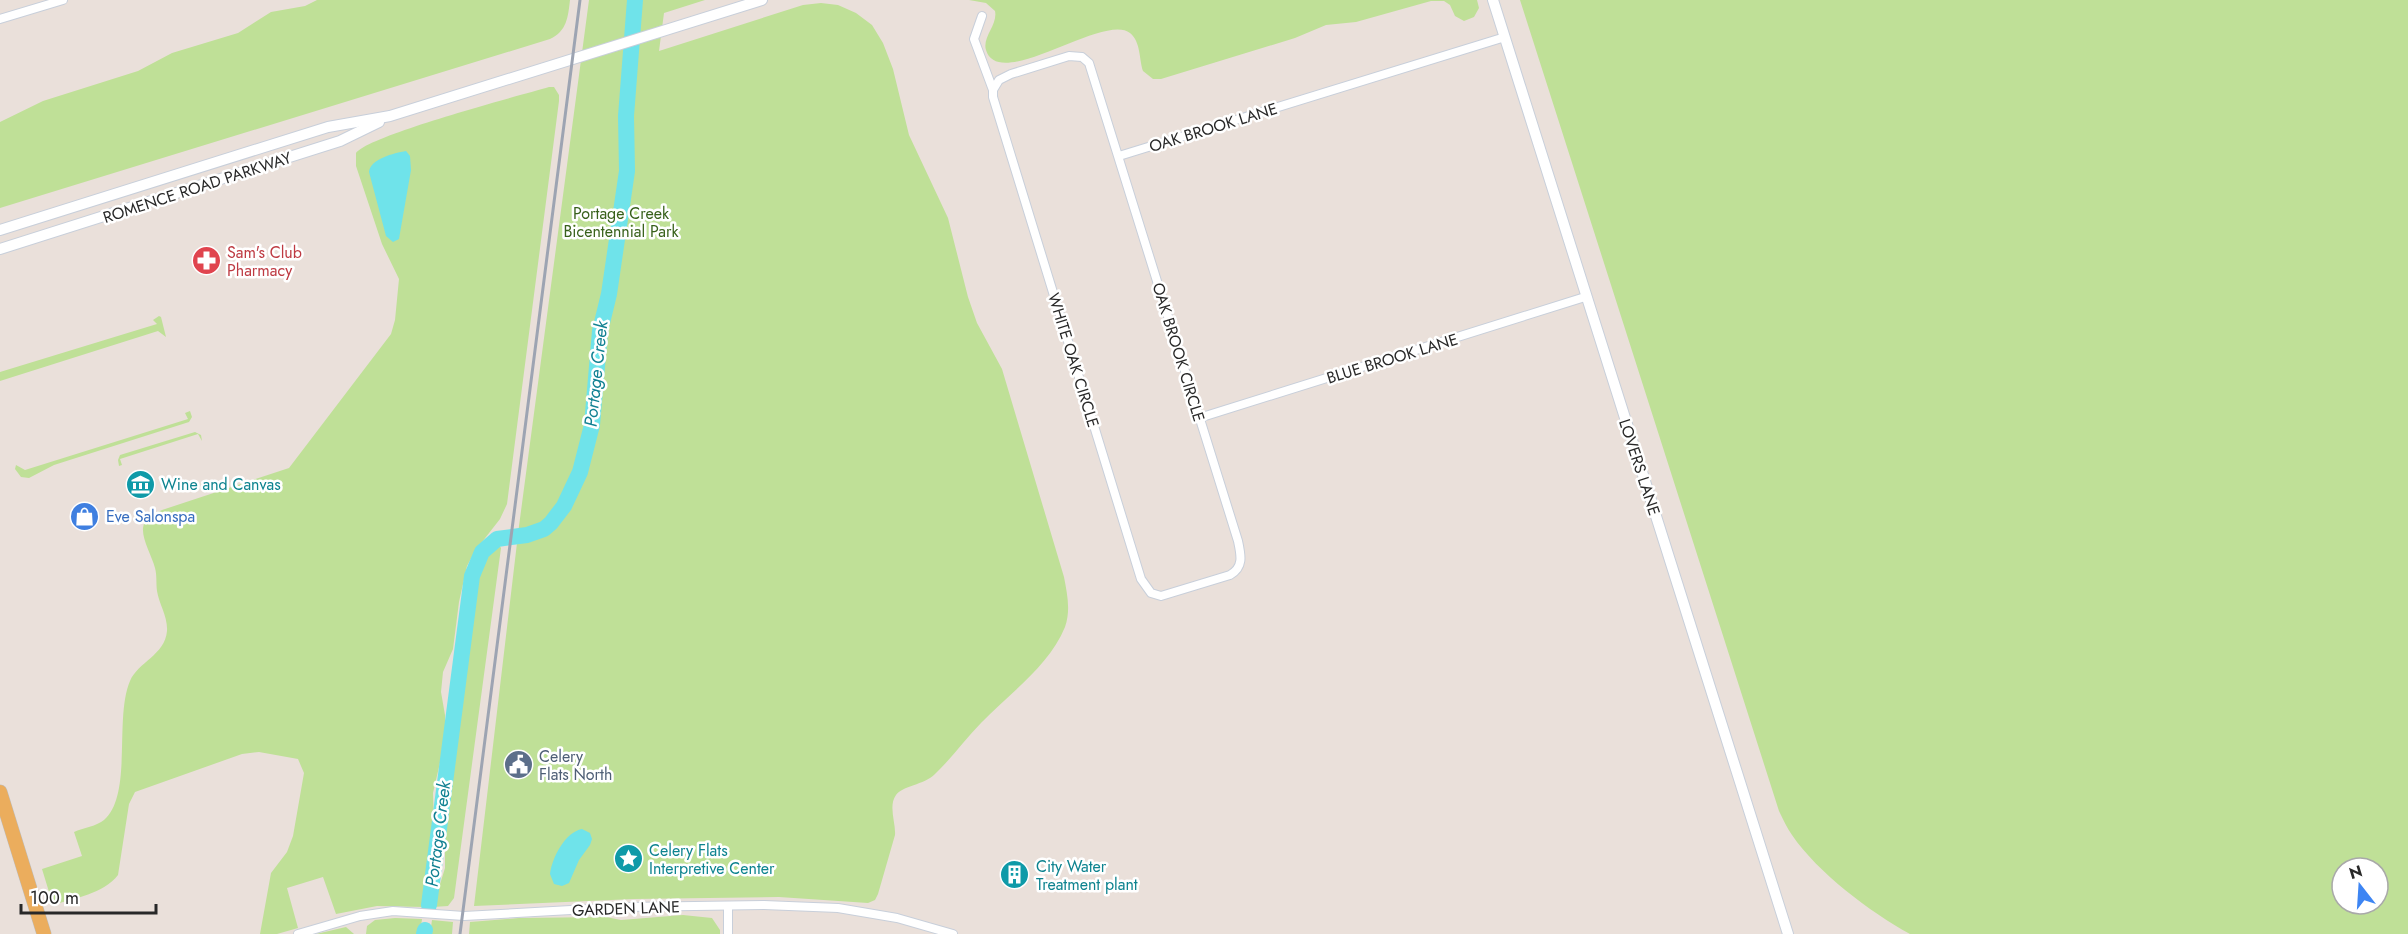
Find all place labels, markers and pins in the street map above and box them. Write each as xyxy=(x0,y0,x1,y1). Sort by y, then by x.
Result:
place label: Sam's Club Pharmacy xyxy=(227,241,302,282)
pharmacy icon: Sam's Club Pharmacy xyxy=(190,245,222,277)
museum icon: Wine and Canvas xyxy=(124,468,156,500)
place label: Wine and Canvas xyxy=(161,473,281,496)
shop icon: Eve Salonspa xyxy=(69,500,101,532)
place label: Eve Salonspa xyxy=(106,505,195,528)
place label: Celery Flats North xyxy=(539,745,612,786)
public building icon: Celery Flats North xyxy=(502,749,534,781)
place label: Celery Flats Interpretive Center xyxy=(649,839,775,880)
place icon: Celery Flats Interpretive Center xyxy=(612,843,644,875)
place label: City Water Treatment plant xyxy=(1036,855,1138,896)
building icon: City Water Treatment plant xyxy=(999,859,1031,891)

